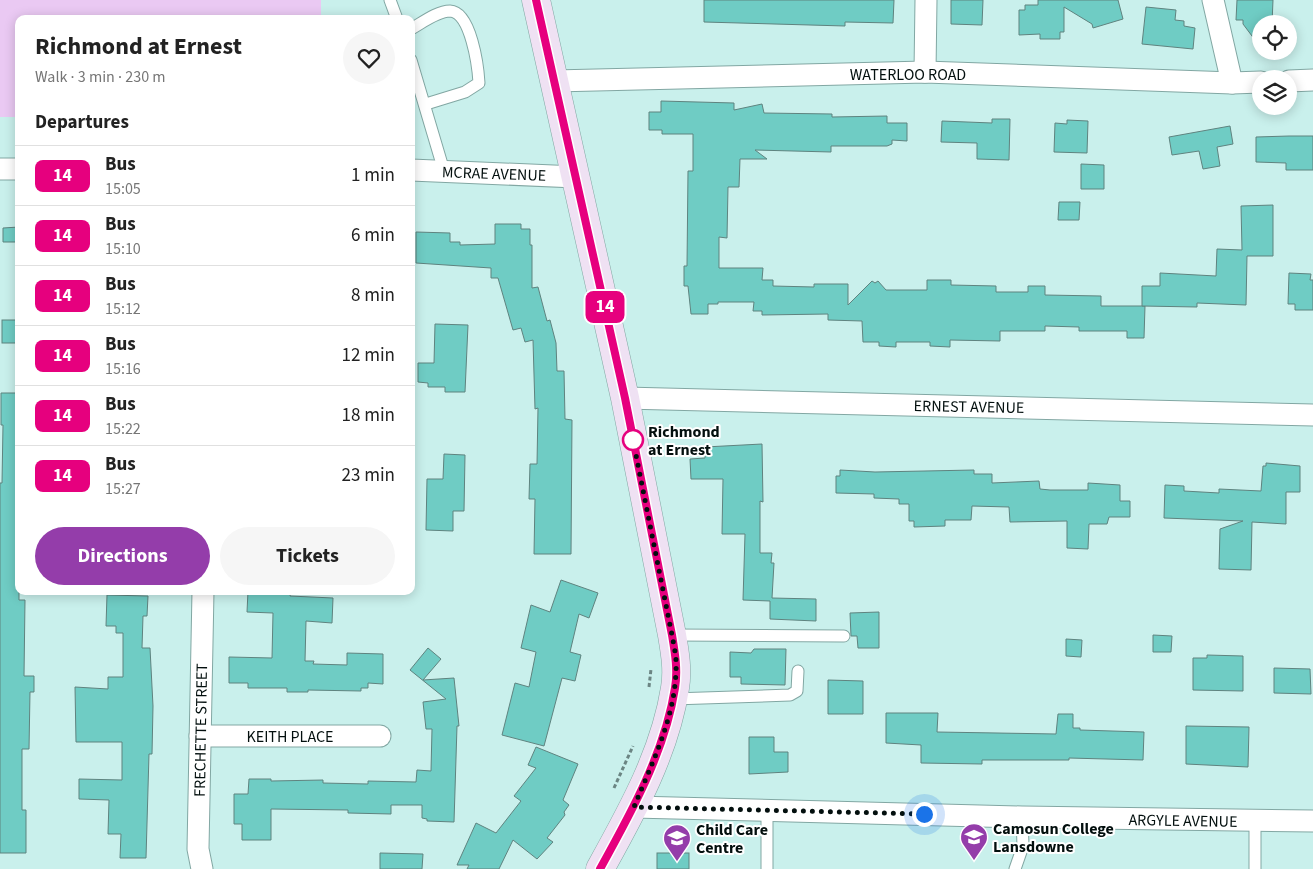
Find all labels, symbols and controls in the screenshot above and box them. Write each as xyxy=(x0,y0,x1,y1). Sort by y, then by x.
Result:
map controls xyxy=(1252,15,1297,115)
button: locate xyxy=(1252,15,1297,60)
text: Richmond at Ernest xyxy=(35,29,242,64)
button: heart xyxy=(343,32,395,84)
street label: WATERLOO ROAD xyxy=(850,64,966,86)
text: Walk · 3 min · 230 m xyxy=(35,66,166,88)
button: layers xyxy=(1252,70,1297,115)
text: Departures xyxy=(35,109,129,136)
text: Bus xyxy=(105,151,136,178)
street label: MCRAE AVENUE xyxy=(441,161,547,187)
text: 1 min xyxy=(351,162,395,189)
text: 14 xyxy=(53,163,72,188)
text: 15:05 xyxy=(105,178,141,200)
text: Bus xyxy=(105,211,136,238)
text: 6 min xyxy=(351,222,395,249)
text: 14 xyxy=(53,223,72,248)
text: 15:10 xyxy=(105,238,141,260)
text: Bus xyxy=(105,271,136,298)
text: 8 min xyxy=(351,282,395,309)
text: 14 xyxy=(53,283,72,308)
line badge: 14 xyxy=(582,291,628,323)
text: 14 xyxy=(595,294,615,319)
text: 15:12 xyxy=(105,298,141,320)
text: Bus xyxy=(105,331,136,358)
text: 12 min xyxy=(341,342,395,369)
text: 14 xyxy=(53,343,72,368)
text: 15:16 xyxy=(105,358,141,380)
text: Bus xyxy=(105,391,136,418)
street label: ERNEST AVENUE xyxy=(914,395,1024,419)
text: 18 min xyxy=(341,402,395,429)
text: 14 xyxy=(53,403,72,428)
text: 15:22 xyxy=(105,418,141,440)
place label: Richmond at Ernest xyxy=(648,421,720,461)
marker: Richmond at Ernest xyxy=(622,429,644,451)
text: Bus xyxy=(105,451,136,478)
text: 23 min xyxy=(341,462,395,489)
text: 14 xyxy=(53,463,72,488)
text: 15:27 xyxy=(105,478,141,500)
button: Directions xyxy=(35,527,210,585)
button: Tickets xyxy=(220,527,395,585)
street label: FRECHETTE STREET xyxy=(189,663,213,797)
street label: KEITH PLACE xyxy=(246,726,334,748)
your location xyxy=(912,802,937,827)
street label: ARGYLE AVENUE xyxy=(1128,809,1238,833)
place label: Camosun College Lansdowne xyxy=(993,818,1114,858)
place label: Child Care Centre xyxy=(696,819,768,859)
school or university icon: Camosun College Lansdowne xyxy=(959,822,989,861)
school or university icon: Child Care Centre xyxy=(662,823,692,862)

